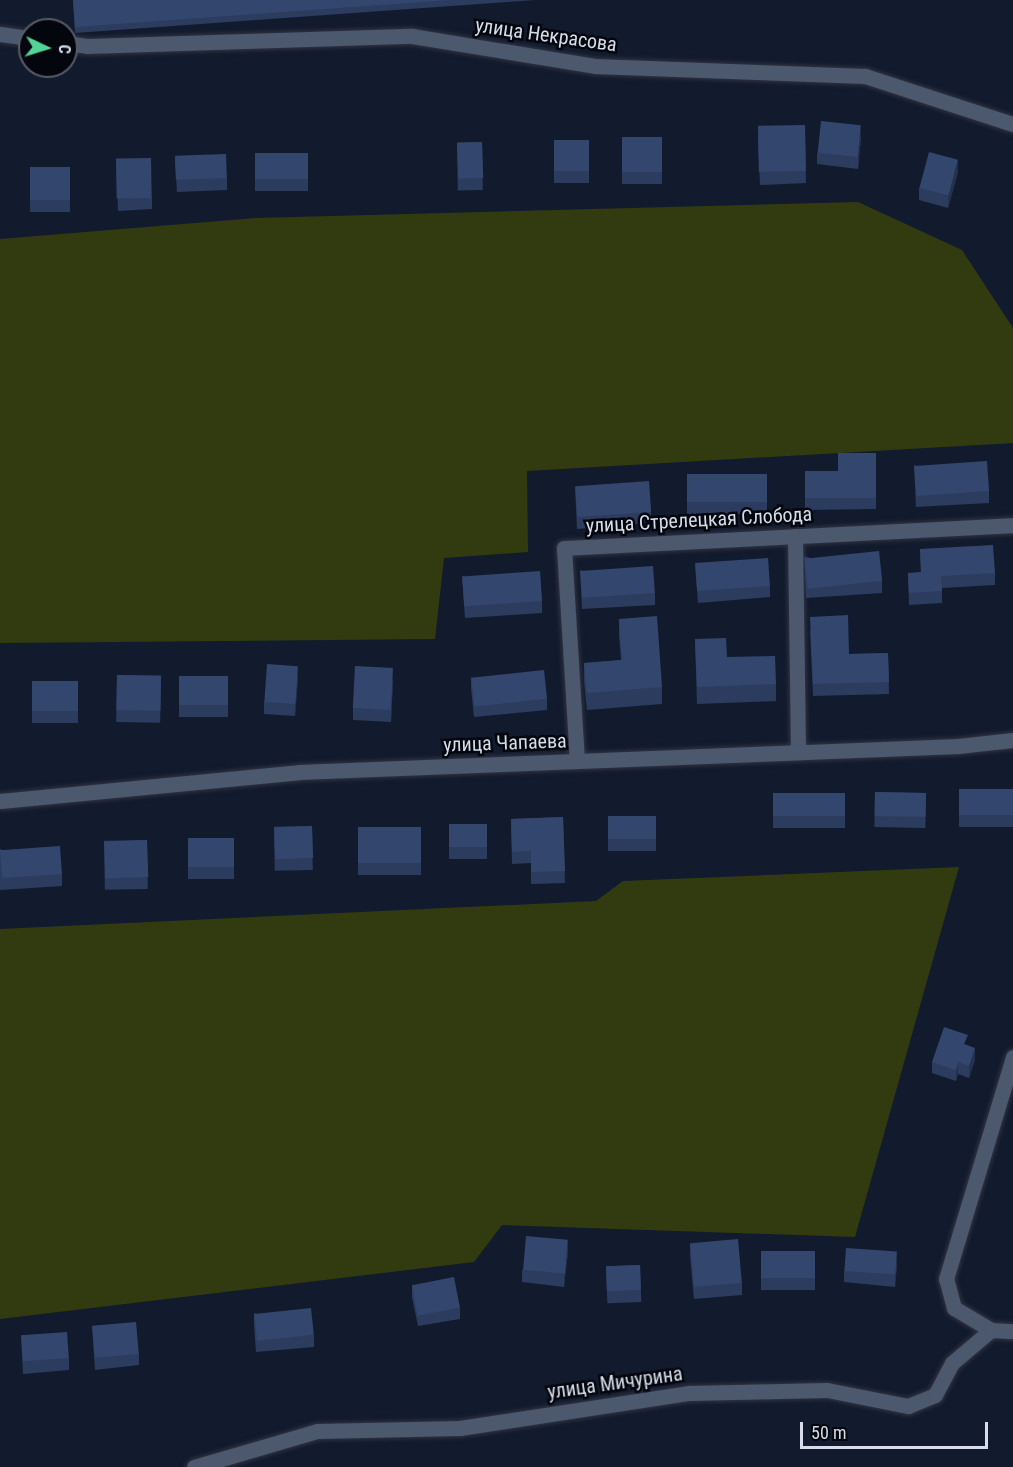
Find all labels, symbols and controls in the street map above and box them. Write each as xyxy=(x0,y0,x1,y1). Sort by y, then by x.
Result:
street label: улица Некрасова xyxy=(474,13,618,57)
north arrow xyxy=(18,18,78,78)
text: С xyxy=(55,44,74,54)
street label: улица Стрелецкая Слобода xyxy=(585,502,813,538)
street label: улица Чапаева xyxy=(443,729,567,757)
street label: улица Мичурина xyxy=(546,1362,684,1404)
scale bar xyxy=(803,1410,990,1448)
text: 50 m xyxy=(811,1422,846,1443)

